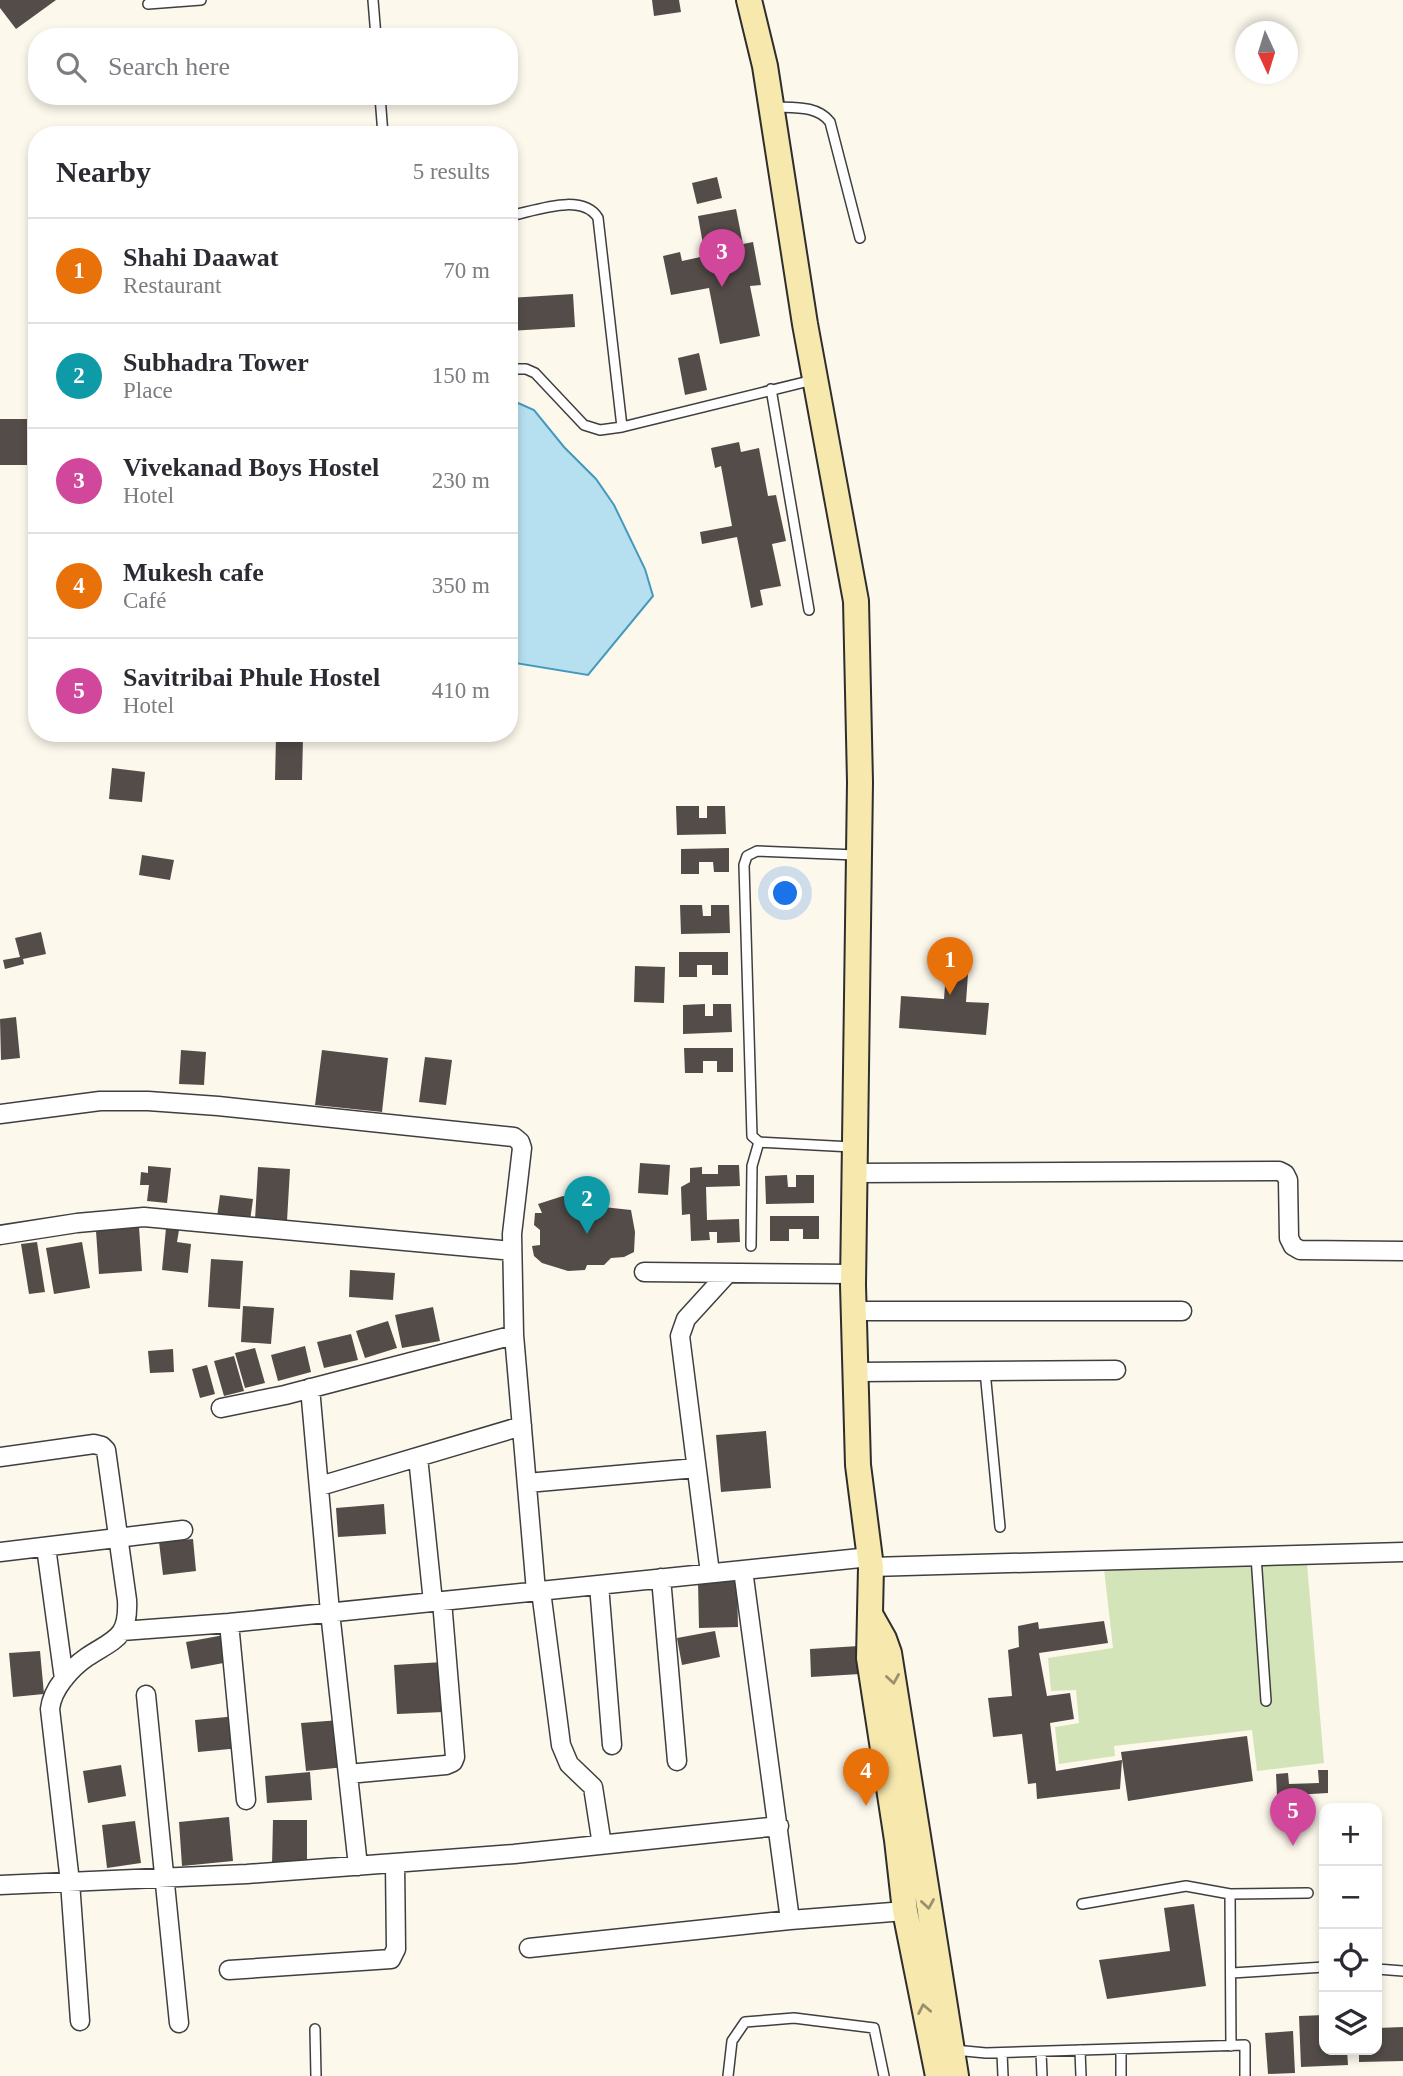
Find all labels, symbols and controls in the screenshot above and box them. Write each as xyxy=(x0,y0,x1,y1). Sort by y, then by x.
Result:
north arrow xyxy=(1235,21,1298,84)
search box xyxy=(28,28,518,105)
icon: search xyxy=(52,48,90,86)
text: Search here xyxy=(108,52,230,81)
text: Nearby xyxy=(56,155,151,188)
text: 5 results xyxy=(413,159,490,184)
pin: 3 xyxy=(699,229,745,287)
text: Shahi Daawat xyxy=(123,243,278,272)
text: 1 xyxy=(73,258,85,283)
text: 70 m xyxy=(443,258,490,283)
text: Restaurant xyxy=(123,273,221,298)
text: Subhadra Tower xyxy=(123,348,309,377)
text: 2 xyxy=(73,363,85,388)
text: 150 m xyxy=(432,363,490,388)
text: Place xyxy=(123,378,173,403)
text: Vivekanad Boys Hostel xyxy=(123,453,379,482)
text: 3 xyxy=(73,468,85,493)
text: 230 m xyxy=(432,468,490,493)
text: Hotel xyxy=(123,483,174,508)
text: Mukesh cafe xyxy=(123,558,264,587)
text: 4 xyxy=(73,573,85,598)
text: 350 m xyxy=(432,573,490,598)
text: Café xyxy=(123,588,166,613)
text: Savitribai Phule Hostel xyxy=(123,663,380,692)
text: 5 xyxy=(73,678,85,703)
text: 410 m xyxy=(432,678,490,703)
text: Hotel xyxy=(123,693,174,718)
your location xyxy=(768,876,802,910)
pin: 1 xyxy=(927,937,973,995)
pin: 2 xyxy=(564,1176,610,1234)
one-way arrow xyxy=(885,1673,900,1685)
pin: 4 xyxy=(843,1748,889,1806)
pin: 5 xyxy=(1270,1788,1316,1846)
map controls xyxy=(1319,1803,1382,2055)
button: + xyxy=(1319,1803,1382,1866)
button: − xyxy=(1319,1866,1382,1929)
one-way arrow xyxy=(921,1898,936,1910)
button: locate xyxy=(1319,1929,1382,1992)
button: layers xyxy=(1319,1992,1382,2055)
one-way arrow xyxy=(917,2003,932,2015)

